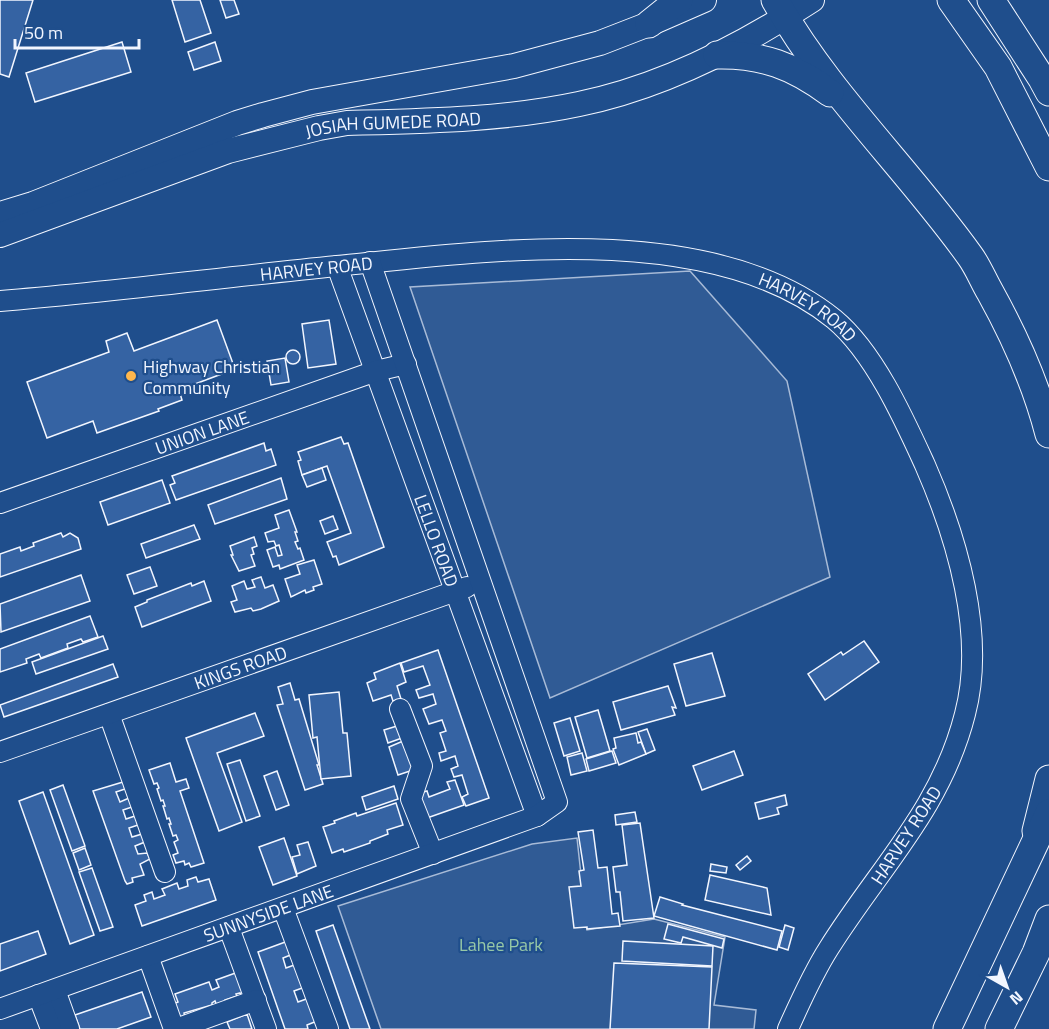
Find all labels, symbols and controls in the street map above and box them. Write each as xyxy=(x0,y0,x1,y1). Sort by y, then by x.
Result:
scale bar xyxy=(15,12,140,50)
text: 50 m xyxy=(24,19,63,46)
street label: JOSIAH GUMEDE ROAD xyxy=(302,104,482,145)
street label: HARVEY ROAD xyxy=(259,249,374,287)
street label: HARVEY ROAD xyxy=(755,265,864,348)
place label: Highway Christian Community xyxy=(143,353,280,401)
marker: Highway Christian Community xyxy=(124,369,138,383)
street label: UNION LANE xyxy=(151,403,253,461)
street label: LELLO ROAD xyxy=(408,490,466,590)
street label: KINGS ROAD xyxy=(190,638,291,696)
street label: HARVEY ROAD xyxy=(864,780,948,890)
street label: SUNNYSIDE LANE xyxy=(199,877,337,948)
park label: Lahee Park xyxy=(459,931,543,958)
north arrow xyxy=(977,957,1037,1017)
text: N xyxy=(1005,986,1029,1011)

